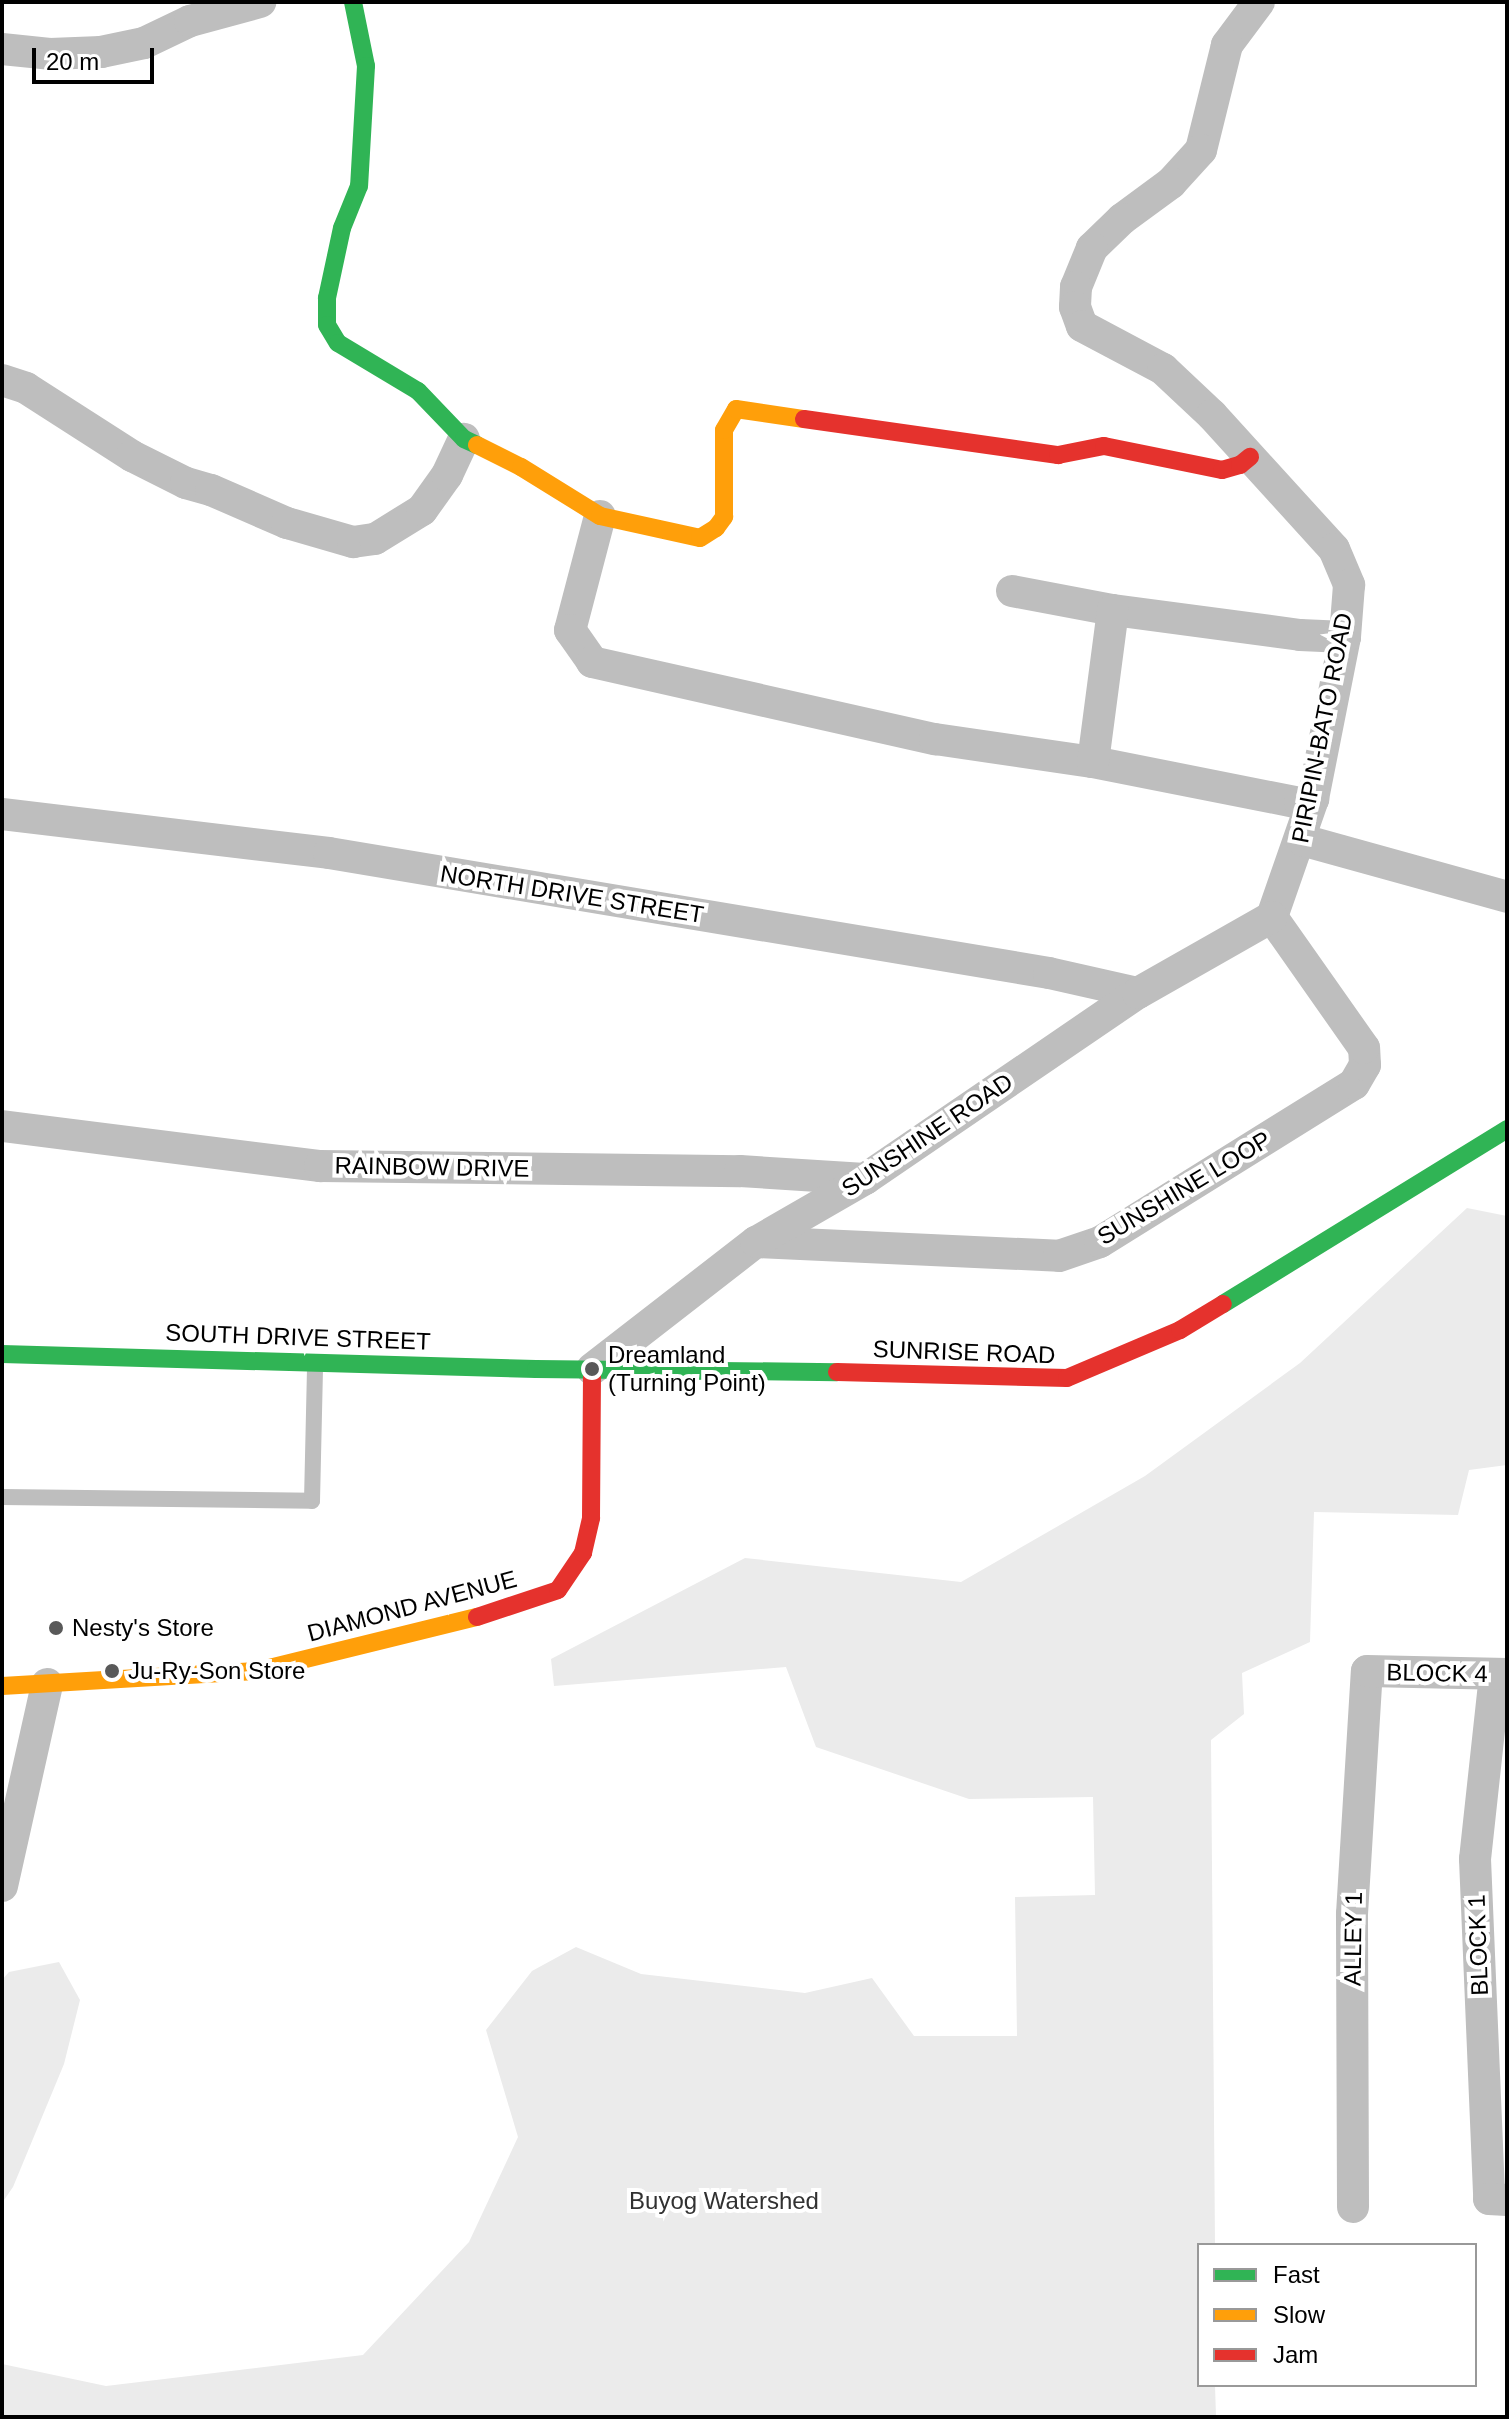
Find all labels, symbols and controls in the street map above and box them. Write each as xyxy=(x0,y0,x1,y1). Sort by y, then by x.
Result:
scale bar xyxy=(36,32,158,82)
text: 20 m xyxy=(46,48,99,75)
street label: PIRIPIN-BATO ROAD xyxy=(1286,610,1358,846)
street label: NORTH DRIVE STREET xyxy=(438,859,706,929)
street label: SUNSHINE ROAD xyxy=(836,1067,1018,1203)
street label: SUNSHINE LOOP xyxy=(1092,1125,1276,1251)
street label: RAINBOW DRIVE xyxy=(334,1151,530,1183)
street label: SOUTH DRIVE STREET xyxy=(165,1318,431,1356)
street label: SUNRISE ROAD xyxy=(872,1334,1056,1370)
place label: Dreamland (Turning Point) xyxy=(608,1341,766,1397)
marker: Dreamland (Turning Point) xyxy=(583,1360,601,1378)
street label: DIAMOND AVENUE xyxy=(304,1564,520,1648)
place label: Nesty's Store xyxy=(72,1614,214,1642)
marker: Nesty's Store xyxy=(47,1619,65,1637)
place label: Ju-Ry-Son Store xyxy=(128,1657,305,1685)
street label: BLOCK 4 xyxy=(1386,1658,1488,1688)
marker: Ju-Ry-Son Store xyxy=(103,1662,121,1680)
street label: ALLEY 1 xyxy=(1338,1891,1368,1987)
street label: BLOCK 1 xyxy=(1462,1894,1494,1996)
park label: Buyog Watershed xyxy=(629,2187,819,2215)
legend xyxy=(1197,2243,1477,2387)
text: Fast xyxy=(1273,2261,1320,2288)
text: Slow xyxy=(1273,2301,1325,2328)
text: Jam xyxy=(1273,2341,1318,2368)

